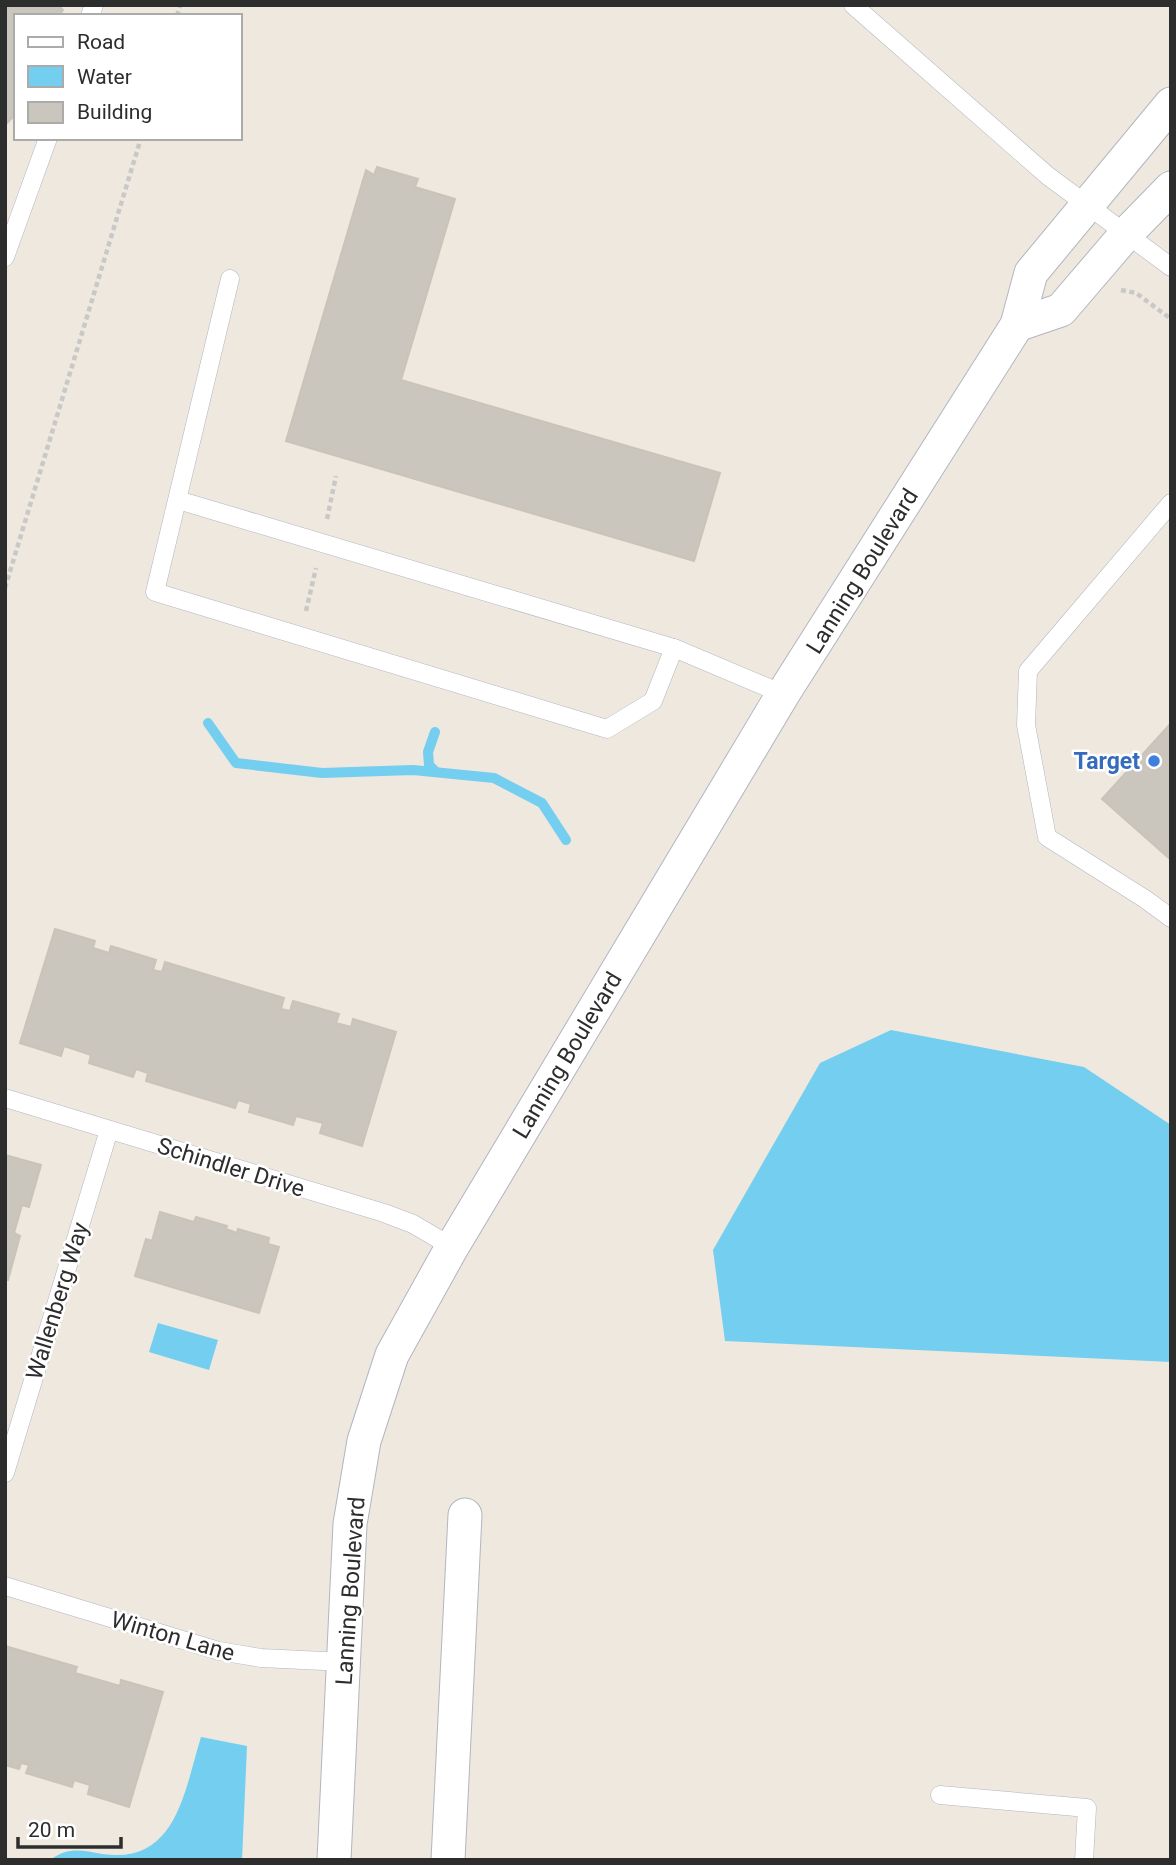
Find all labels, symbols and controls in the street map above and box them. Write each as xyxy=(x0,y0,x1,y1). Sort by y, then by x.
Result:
legend xyxy=(14,14,242,140)
text: Road xyxy=(77,30,125,54)
text: Water xyxy=(77,65,132,89)
text: Building xyxy=(77,100,152,124)
street label: Lanning Boulevard xyxy=(801,484,924,659)
place label: Target xyxy=(1074,748,1140,775)
marker: Target xyxy=(1146,753,1162,769)
street label: Lanning Boulevard xyxy=(507,967,628,1143)
street label: Schindler Drive xyxy=(154,1132,308,1203)
street label: Wallenberg Way xyxy=(21,1219,94,1383)
street label: Lanning Boulevard xyxy=(330,1496,371,1686)
street label: Winton Lane xyxy=(108,1606,238,1667)
scale bar xyxy=(18,1806,121,1850)
text: 20 m xyxy=(28,1818,75,1842)

